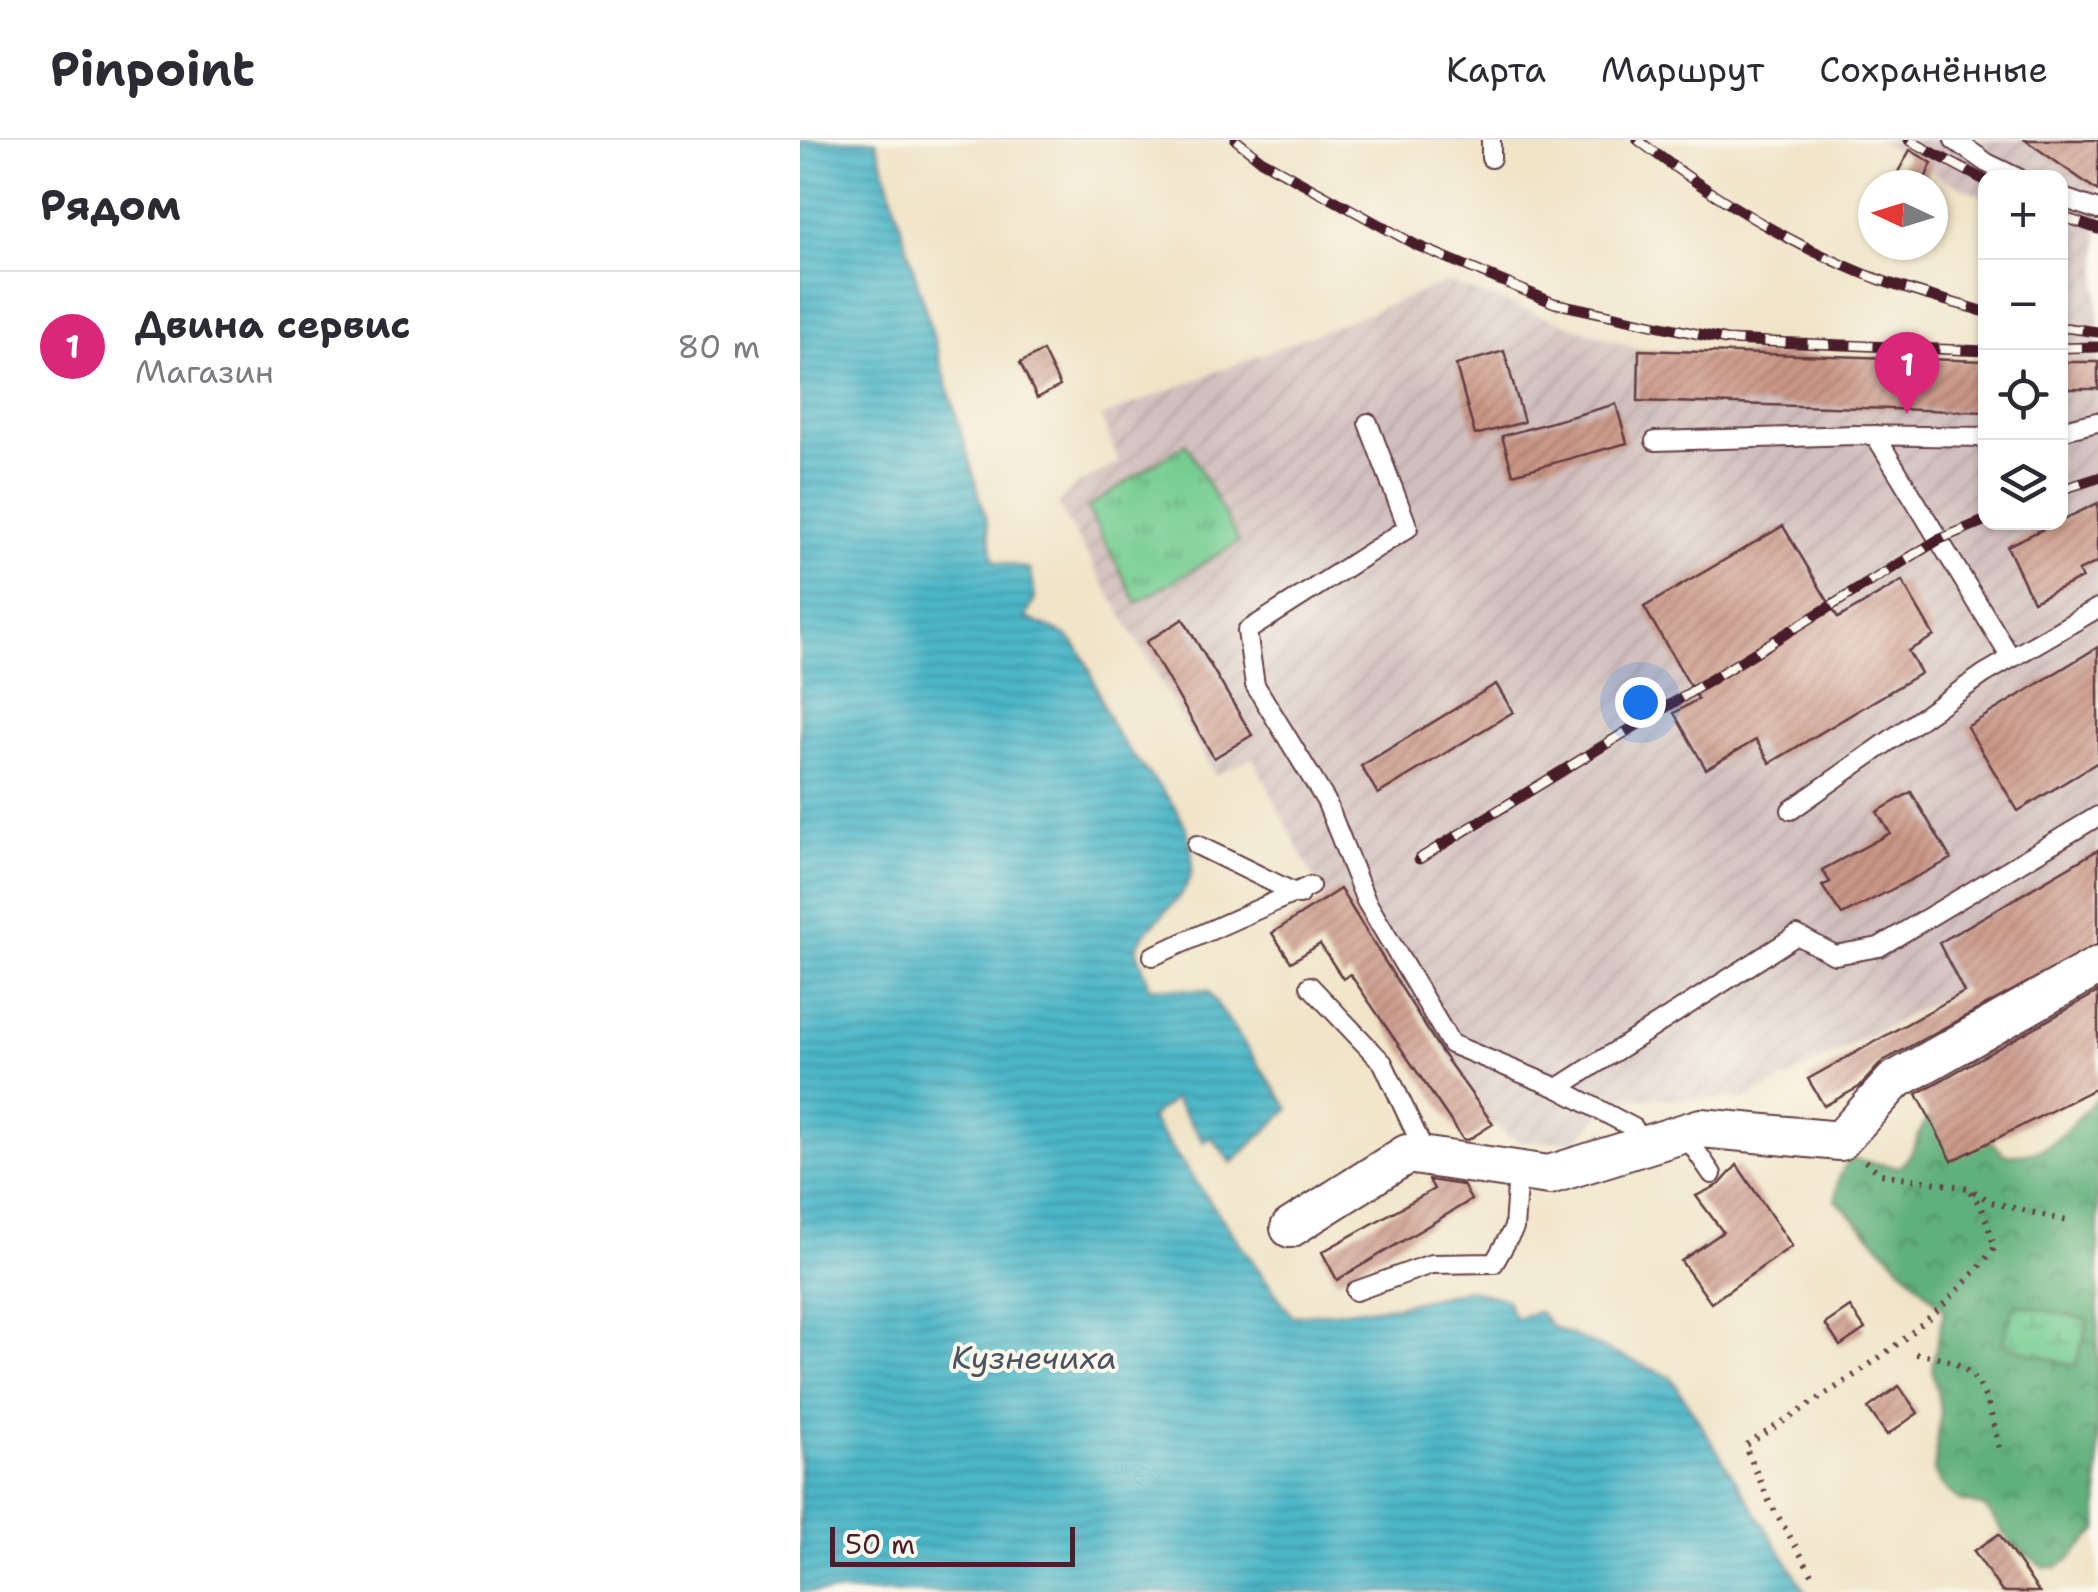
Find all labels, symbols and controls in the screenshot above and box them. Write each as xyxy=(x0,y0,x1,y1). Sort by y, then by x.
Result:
text: Pinpoint xyxy=(50,37,255,101)
text: Карта xyxy=(1446,46,1546,93)
text: Маршрут xyxy=(1601,46,1764,93)
text: Сохранённые xyxy=(1819,46,2048,93)
north arrow xyxy=(1858,170,1948,260)
map controls xyxy=(1978,170,2068,530)
button: + xyxy=(1978,170,2068,260)
text: Рядом xyxy=(40,177,181,233)
button: − xyxy=(1978,260,2068,350)
text: Двина сервис xyxy=(135,299,411,350)
text: 1 xyxy=(65,325,80,368)
text: 80 m xyxy=(677,325,760,368)
pin: 1 xyxy=(1874,332,1940,414)
text: Магазин xyxy=(135,350,274,393)
button: locate xyxy=(1978,350,2068,440)
button: layers xyxy=(1978,440,2068,530)
your location xyxy=(1615,677,1666,728)
water label: Кузнечиха xyxy=(951,1336,1117,1379)
scale bar xyxy=(830,1522,1075,1566)
text: 50 m xyxy=(845,1525,915,1563)

